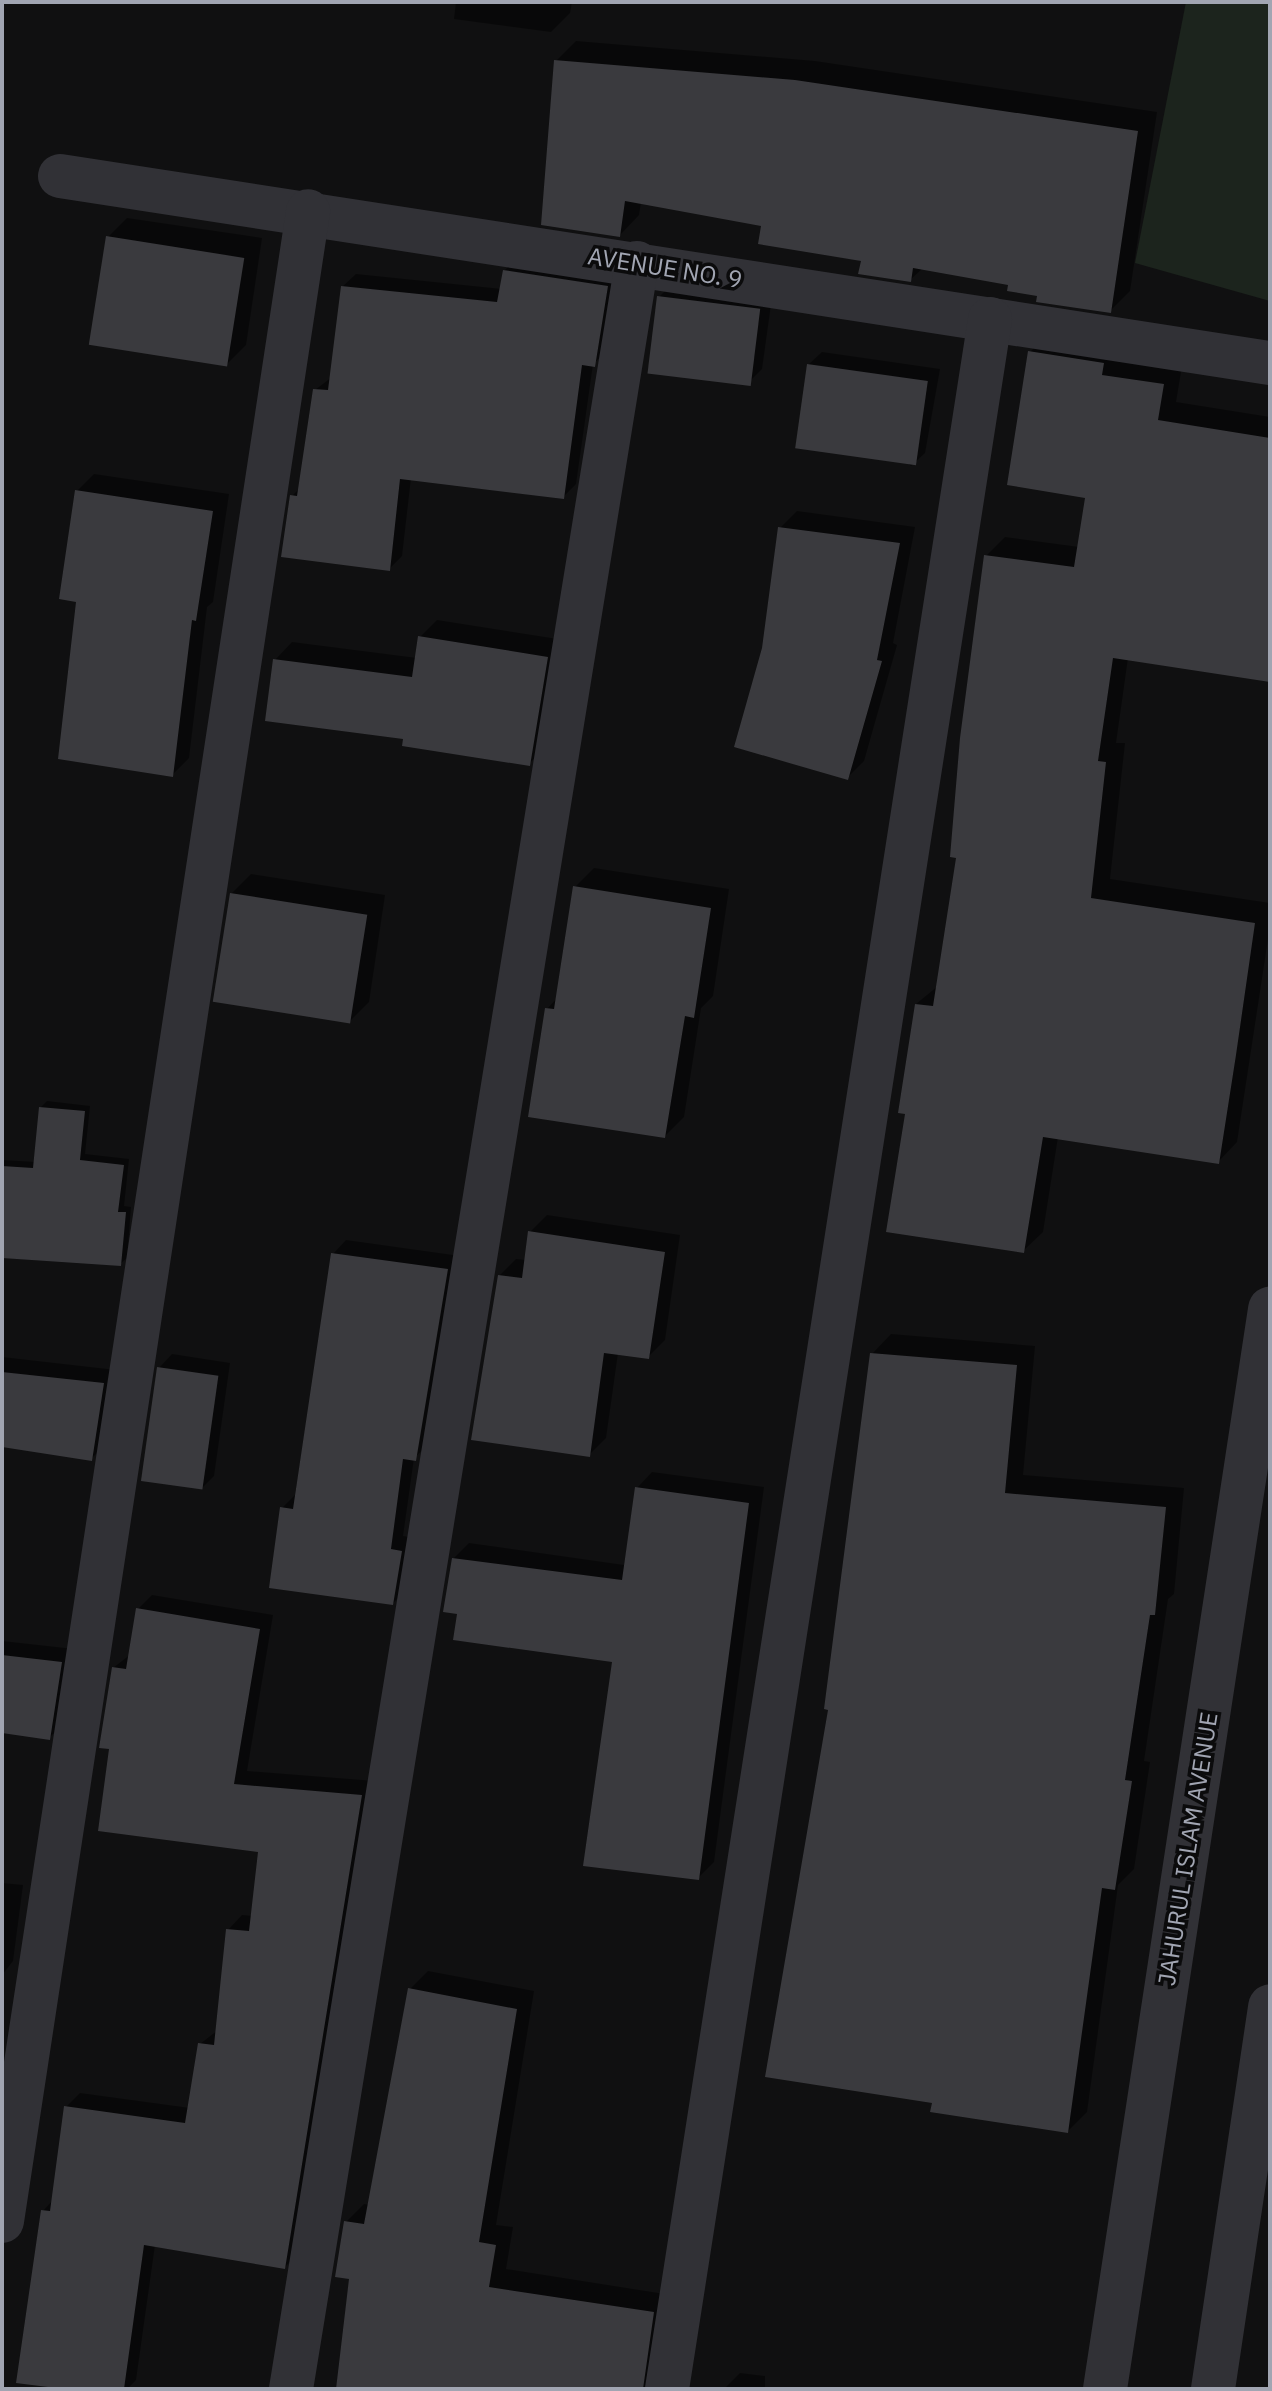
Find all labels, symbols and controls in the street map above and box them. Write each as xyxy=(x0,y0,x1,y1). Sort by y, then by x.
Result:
street label: AVENUE NO. 9 xyxy=(586,242,744,294)
street label: JAHURUL ISLAM AVENUE xyxy=(1152,1710,1224,1988)

